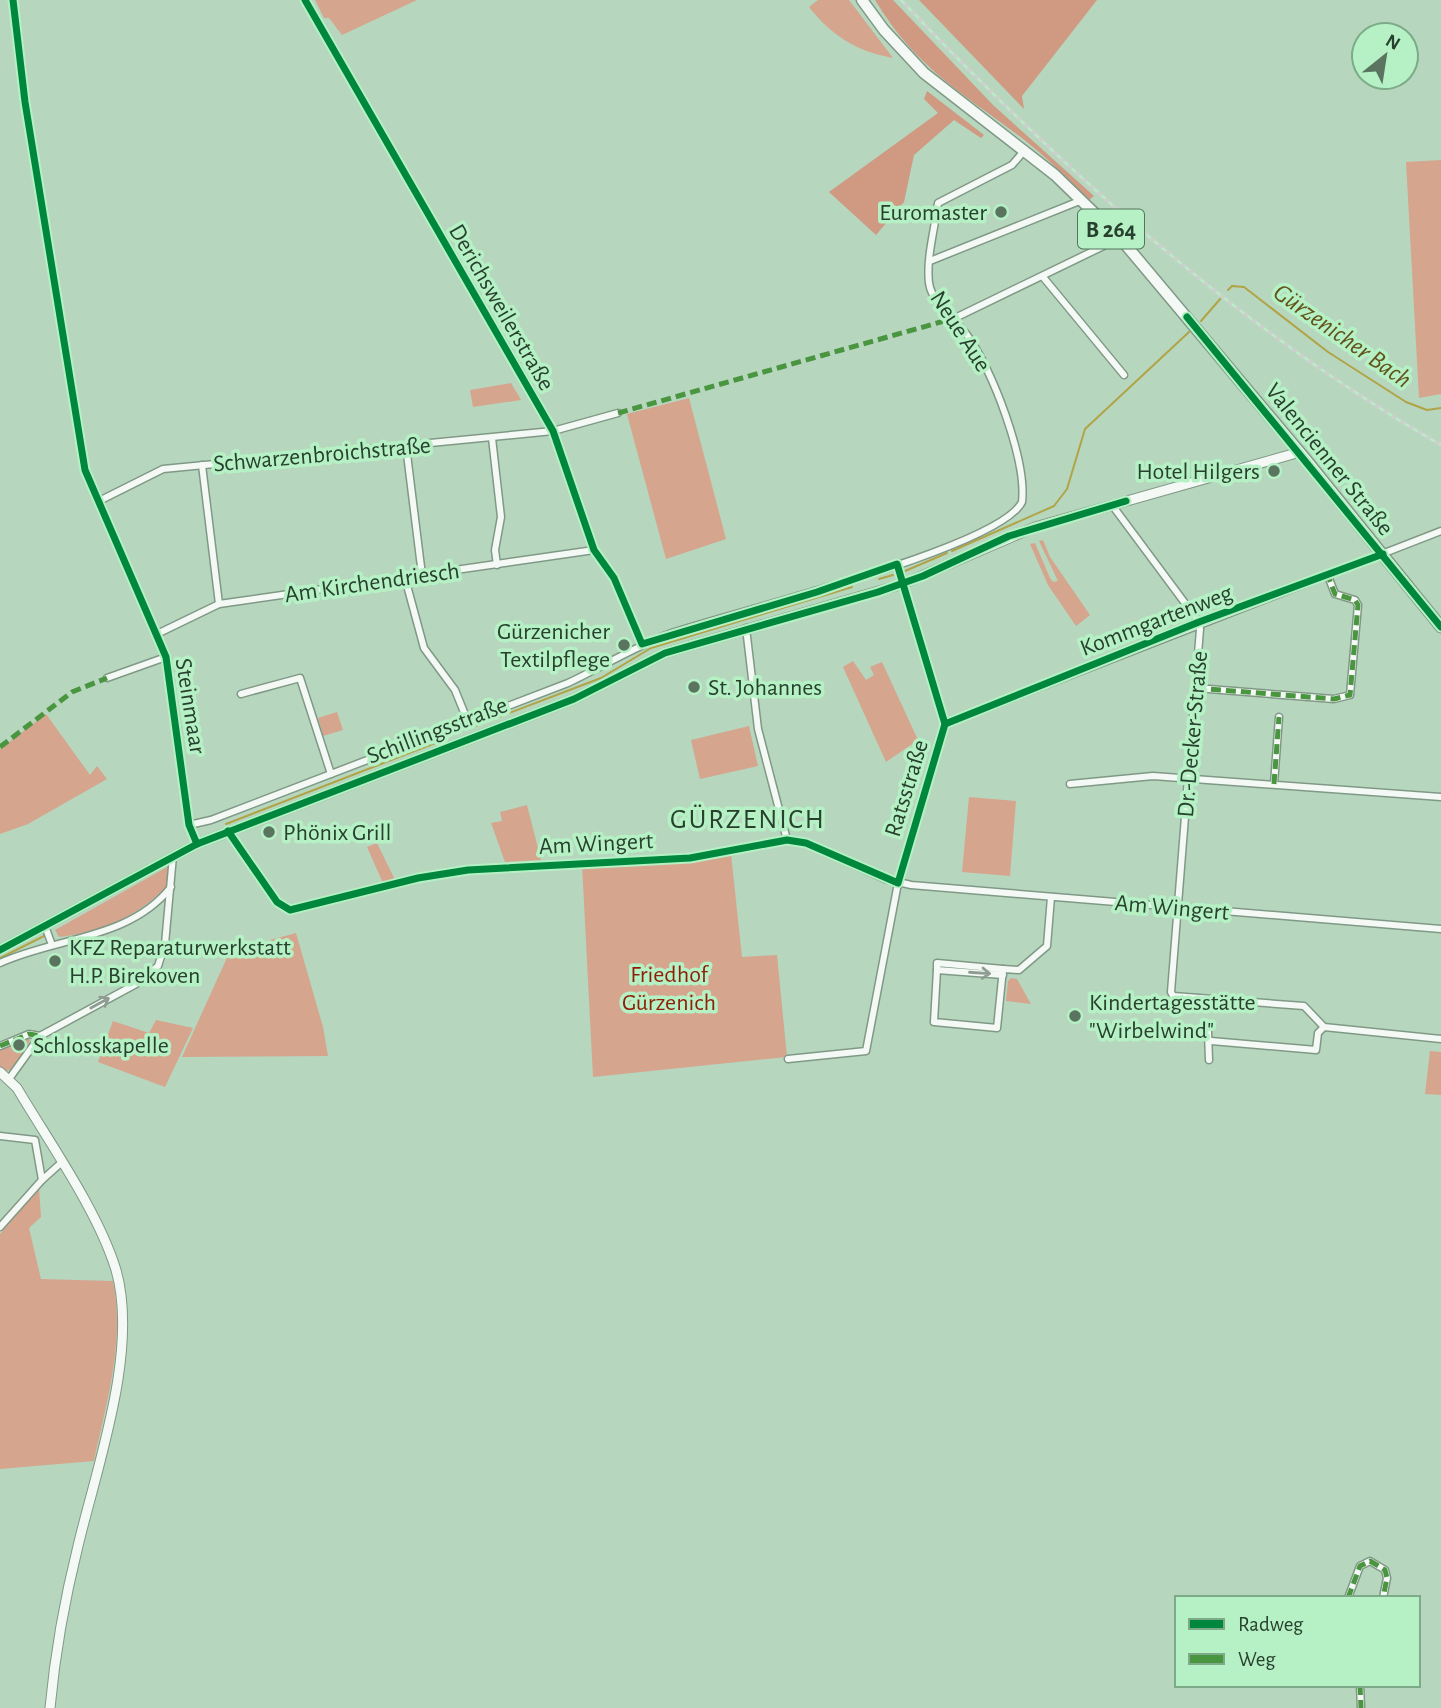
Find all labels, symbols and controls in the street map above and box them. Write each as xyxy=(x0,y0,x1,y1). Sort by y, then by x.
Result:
north arrow xyxy=(1350,21,1420,91)
text: N xyxy=(1382,31,1403,54)
place label: Euromaster xyxy=(879,201,987,225)
marker: Euromaster xyxy=(993,204,1009,220)
road number: B 264 xyxy=(1078,210,1144,248)
street label: Derichsweilerstraße xyxy=(444,220,558,395)
water label: Gürzenicher Bach xyxy=(1269,279,1416,393)
street label: Neue Aue xyxy=(925,287,995,376)
street label: Valencienner Straße xyxy=(1261,379,1398,540)
street label: Schwarzenbroichstraße xyxy=(212,434,432,476)
place label: Hotel Hilgers xyxy=(1136,460,1260,484)
marker: Hotel Hilgers xyxy=(1266,463,1282,479)
street label: Am Kirchendriesch xyxy=(283,559,461,607)
street label: Kommgartenweg xyxy=(1077,581,1236,661)
place label: Gürzenicher Textilpflege xyxy=(497,620,610,672)
marker: Gürzenicher Textilpflege xyxy=(616,637,632,653)
street label: Dr.-Decker-Straße xyxy=(1174,650,1212,818)
street label: Steinmaar xyxy=(171,657,209,756)
place label: St. Johannes xyxy=(708,676,822,700)
marker: St. Johannes xyxy=(686,679,702,695)
street label: Schillingsstraße xyxy=(364,693,511,769)
street label: Ratsstraße xyxy=(881,737,933,840)
district label: GÜRZENICH xyxy=(670,804,826,834)
place label: Phönix Grill xyxy=(283,821,391,845)
marker: Phönix Grill xyxy=(261,824,277,840)
street label: Am Wingert xyxy=(538,829,654,859)
street label: Am Wingert xyxy=(1114,891,1230,925)
place label: KFZ Reparaturwerkstatt H.P. Birekoven xyxy=(69,936,291,988)
marker: KFZ Reparaturwerkstatt H.P. Birekoven xyxy=(47,953,63,969)
park label: Friedhof Gürzenich xyxy=(622,963,716,1015)
one-way arrow xyxy=(968,967,991,980)
place label: Kindertagesstätte "Wirbelwind" xyxy=(1089,991,1256,1043)
one-way arrow xyxy=(89,996,110,1009)
marker: Kindertagesstätte "Wirbelwind" xyxy=(1067,1008,1083,1024)
place label: Schlosskapelle xyxy=(33,1034,169,1058)
marker: Schlosskapelle xyxy=(11,1037,27,1053)
legend xyxy=(1175,1596,1420,1687)
text: Radweg xyxy=(1238,1614,1304,1635)
text: Weg xyxy=(1238,1649,1276,1670)

